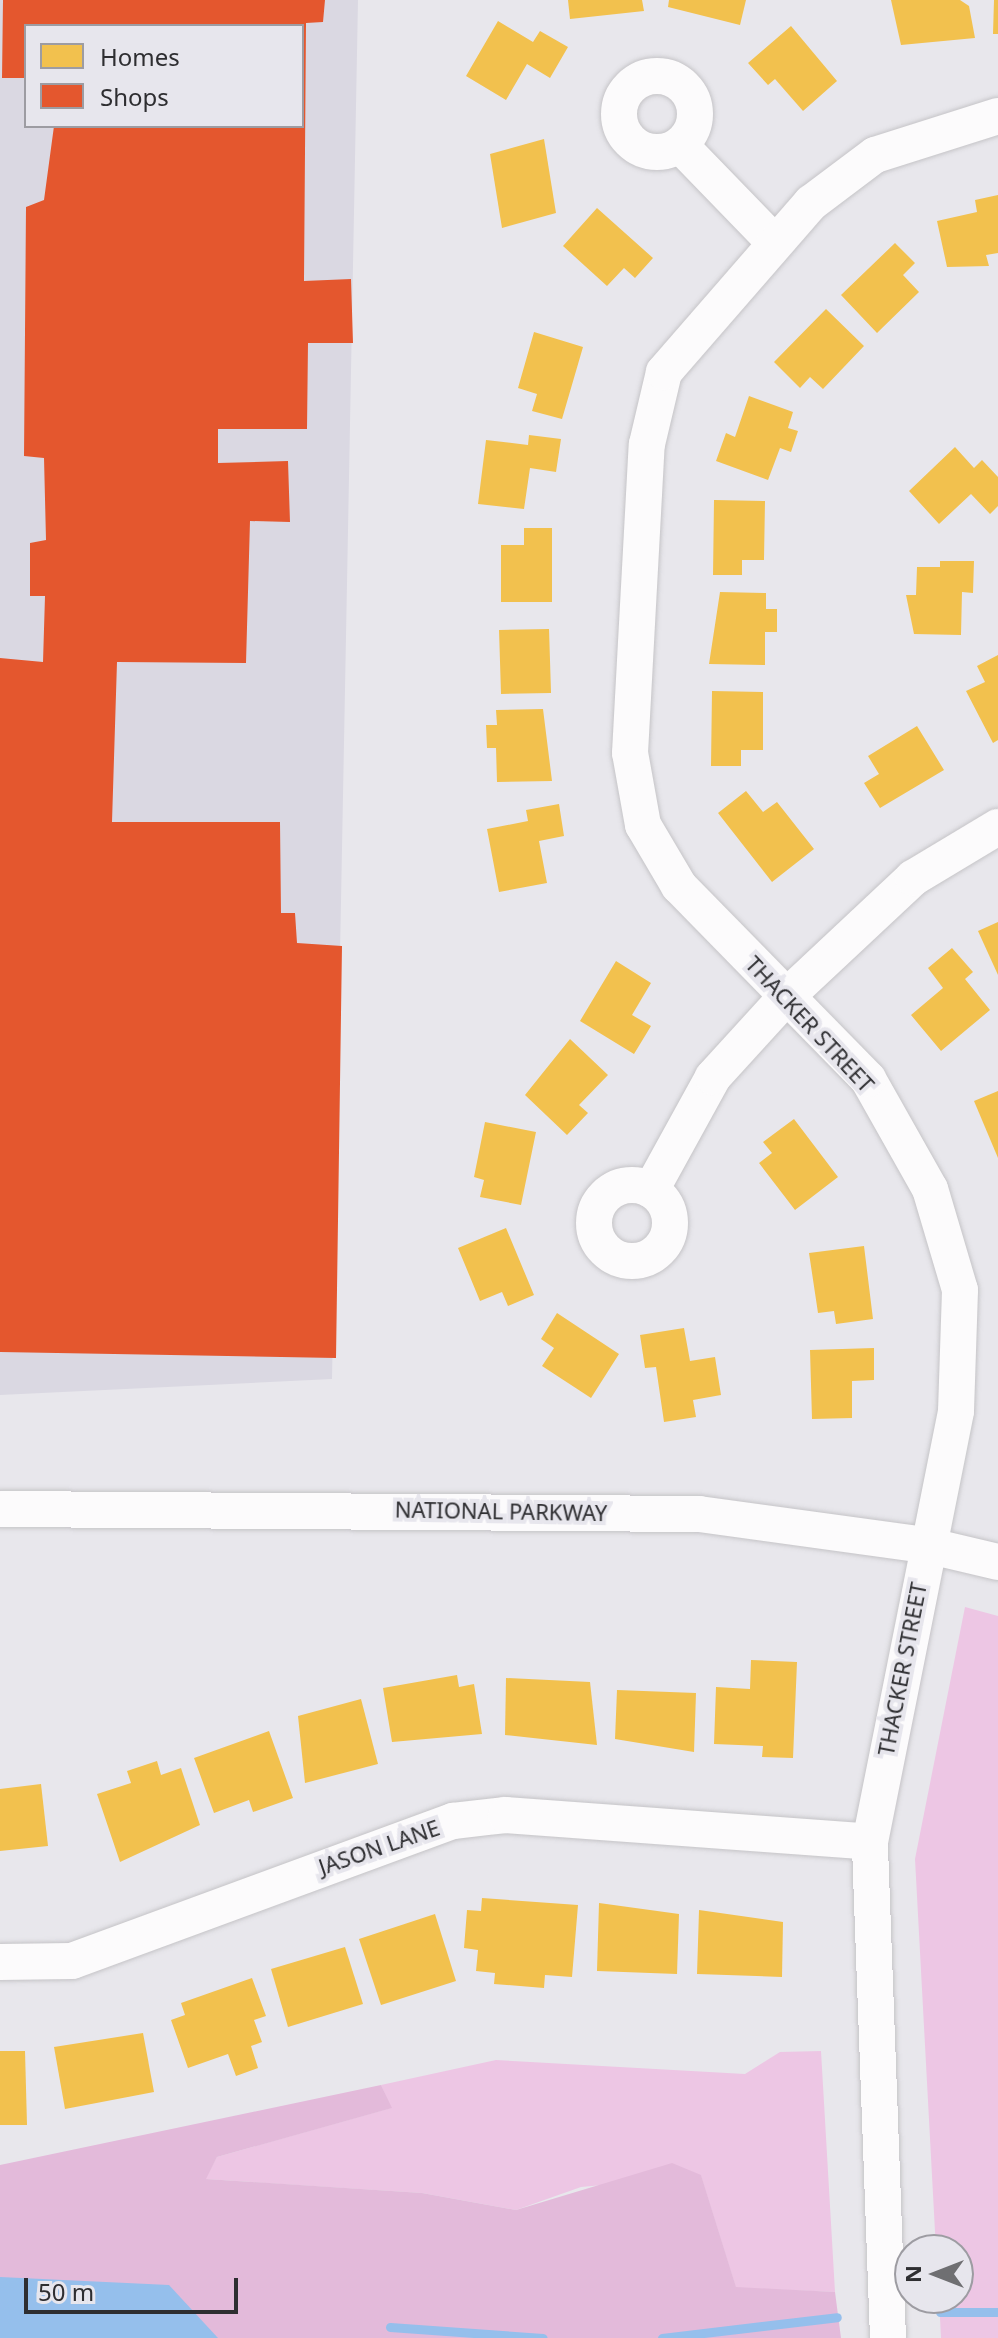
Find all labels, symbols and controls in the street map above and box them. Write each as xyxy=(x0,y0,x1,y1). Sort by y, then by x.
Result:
legend xyxy=(24,24,304,128)
text: Homes xyxy=(100,40,180,73)
text: Shops xyxy=(100,80,169,113)
street label: THACKER STREET xyxy=(740,951,880,1097)
street label: NATIONAL PARKWAY xyxy=(395,1496,607,1526)
street label: THACKER STREET xyxy=(872,1580,932,1758)
street label: JASON LANE xyxy=(315,1814,443,1880)
north arrow xyxy=(894,2234,974,2314)
scale bar xyxy=(28,2262,242,2312)
text: N xyxy=(897,2265,927,2283)
text: 50 m xyxy=(38,2275,94,2308)

